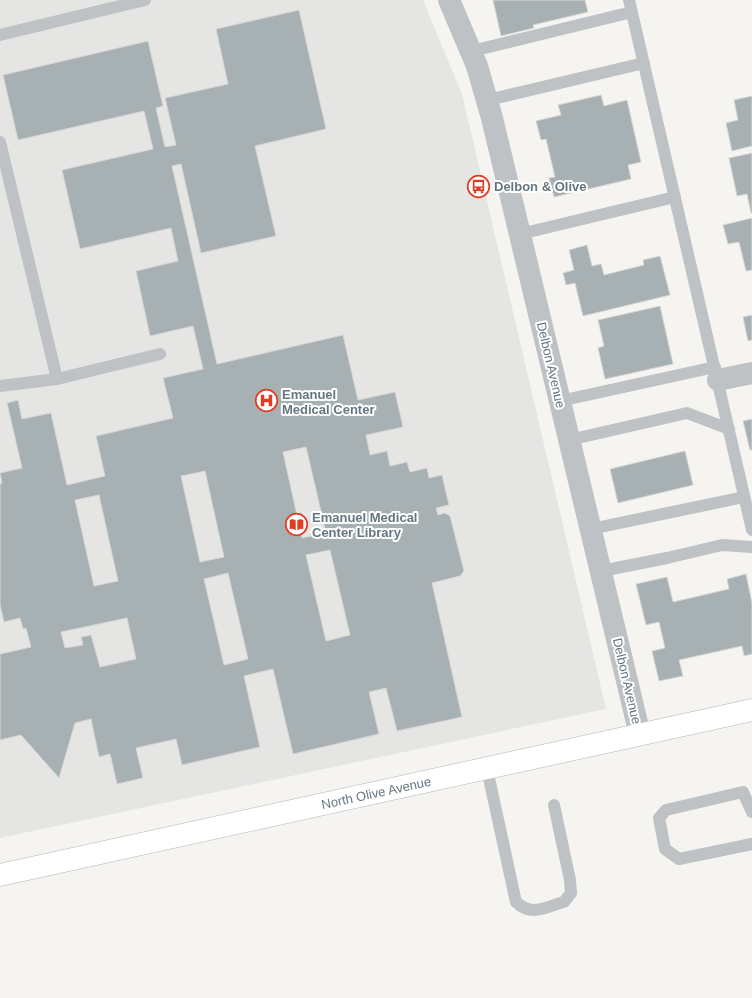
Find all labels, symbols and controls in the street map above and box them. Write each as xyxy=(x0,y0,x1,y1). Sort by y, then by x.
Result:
bus stop icon: Delbon & Olive xyxy=(465,173,491,199)
place label: Delbon & Olive xyxy=(494,179,586,194)
street label: Delbon Avenue xyxy=(534,320,568,410)
place label: Emanuel Medical Center xyxy=(282,387,374,417)
hospital icon: Emanuel Medical Center xyxy=(254,388,280,414)
place label: Emanuel Medical Center Library xyxy=(312,510,417,540)
library icon: Emanuel Medical Center Library xyxy=(284,511,310,537)
street label: Delbon Avenue xyxy=(610,636,644,726)
street label: North Olive Avenue xyxy=(320,773,432,812)

